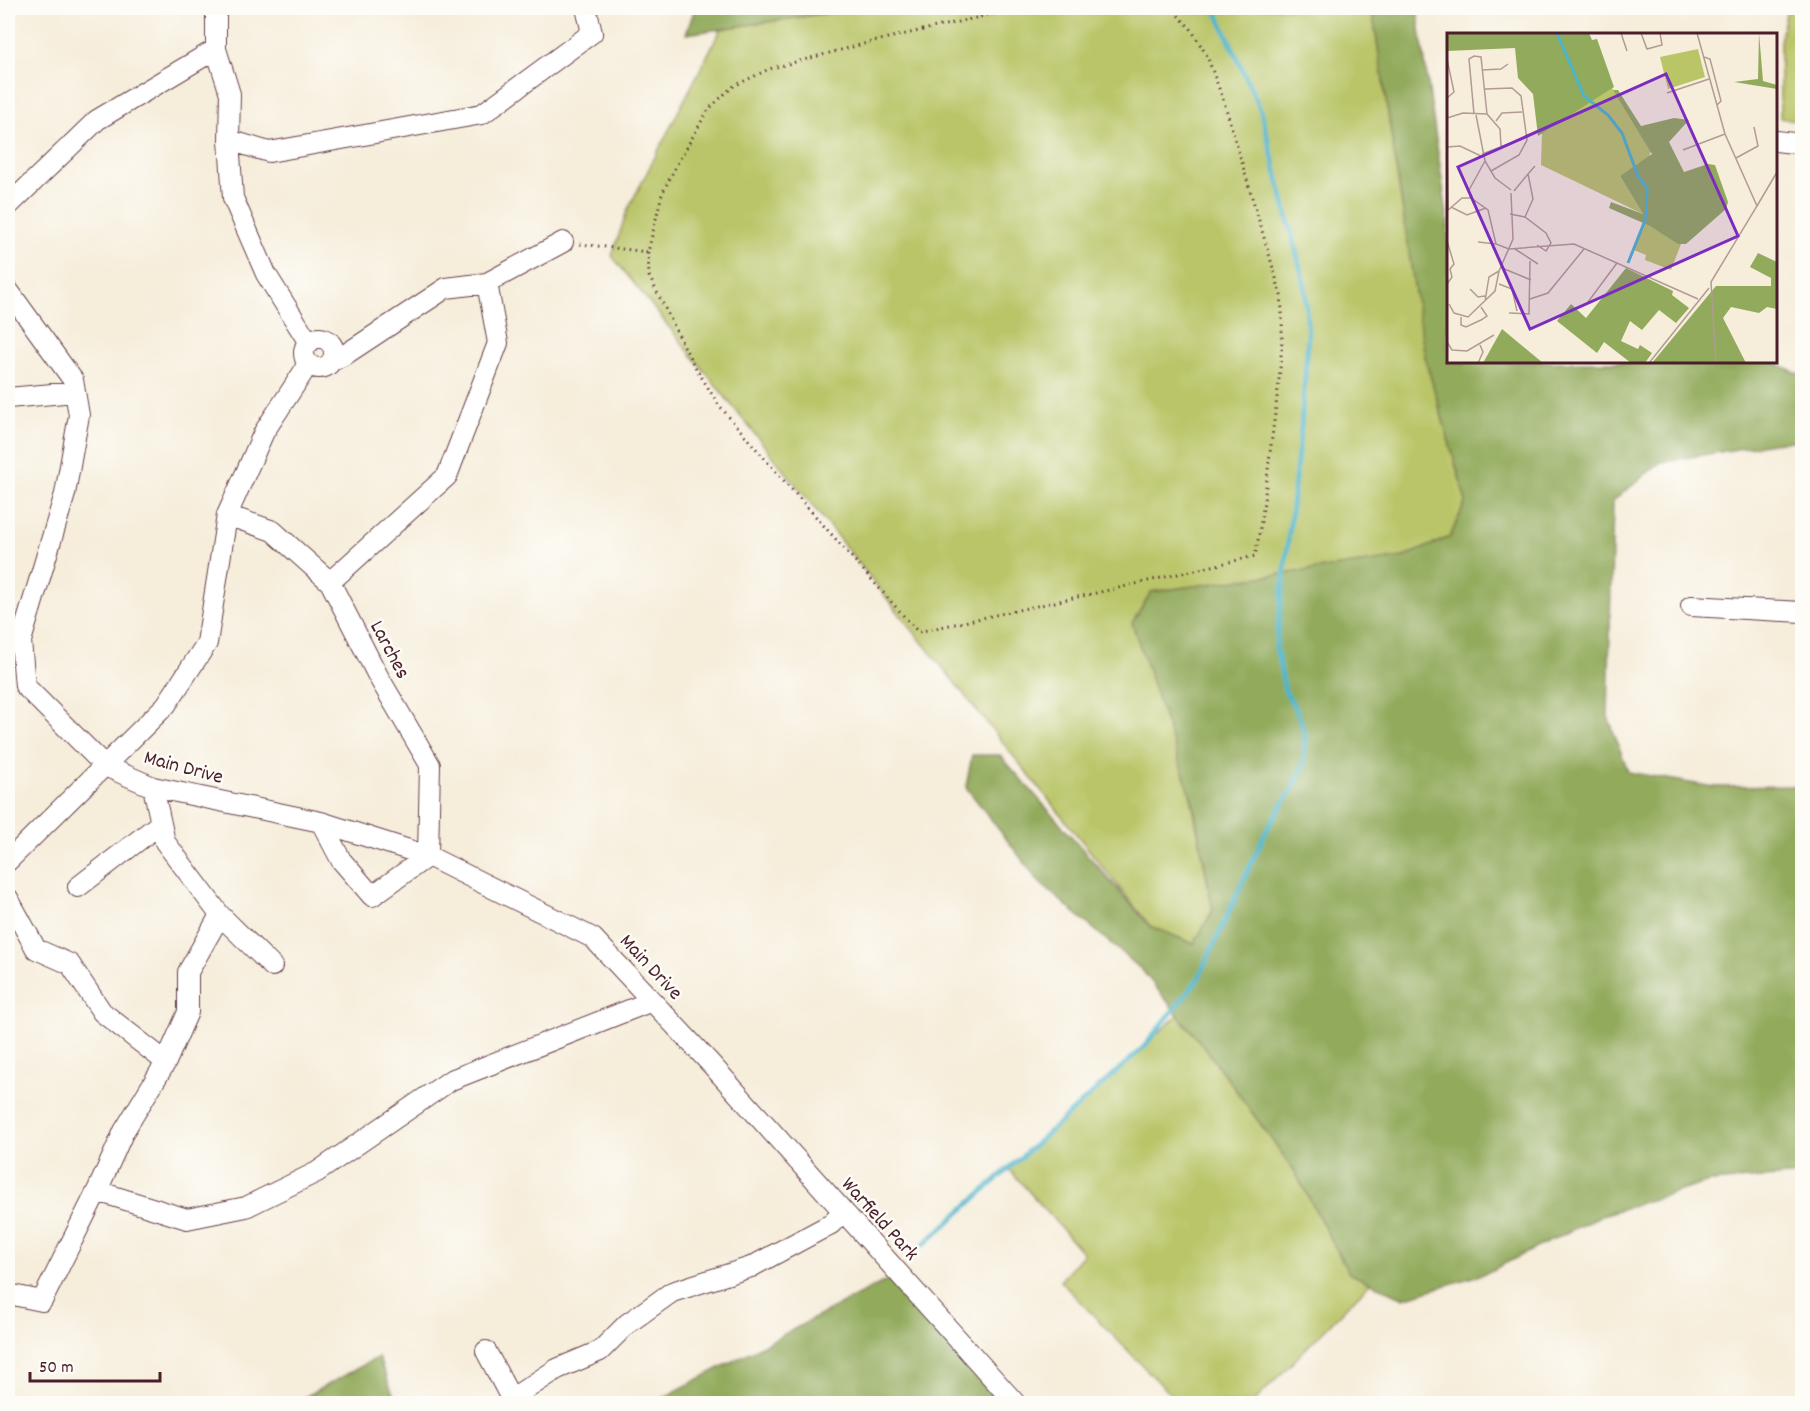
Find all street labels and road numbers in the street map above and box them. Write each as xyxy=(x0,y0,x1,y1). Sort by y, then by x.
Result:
street label: Larches xyxy=(360,616,416,685)
street label: Main Drive xyxy=(140,744,226,794)
street label: Main Drive xyxy=(611,928,688,1008)
street label: Warfield Park xyxy=(833,1171,925,1269)

